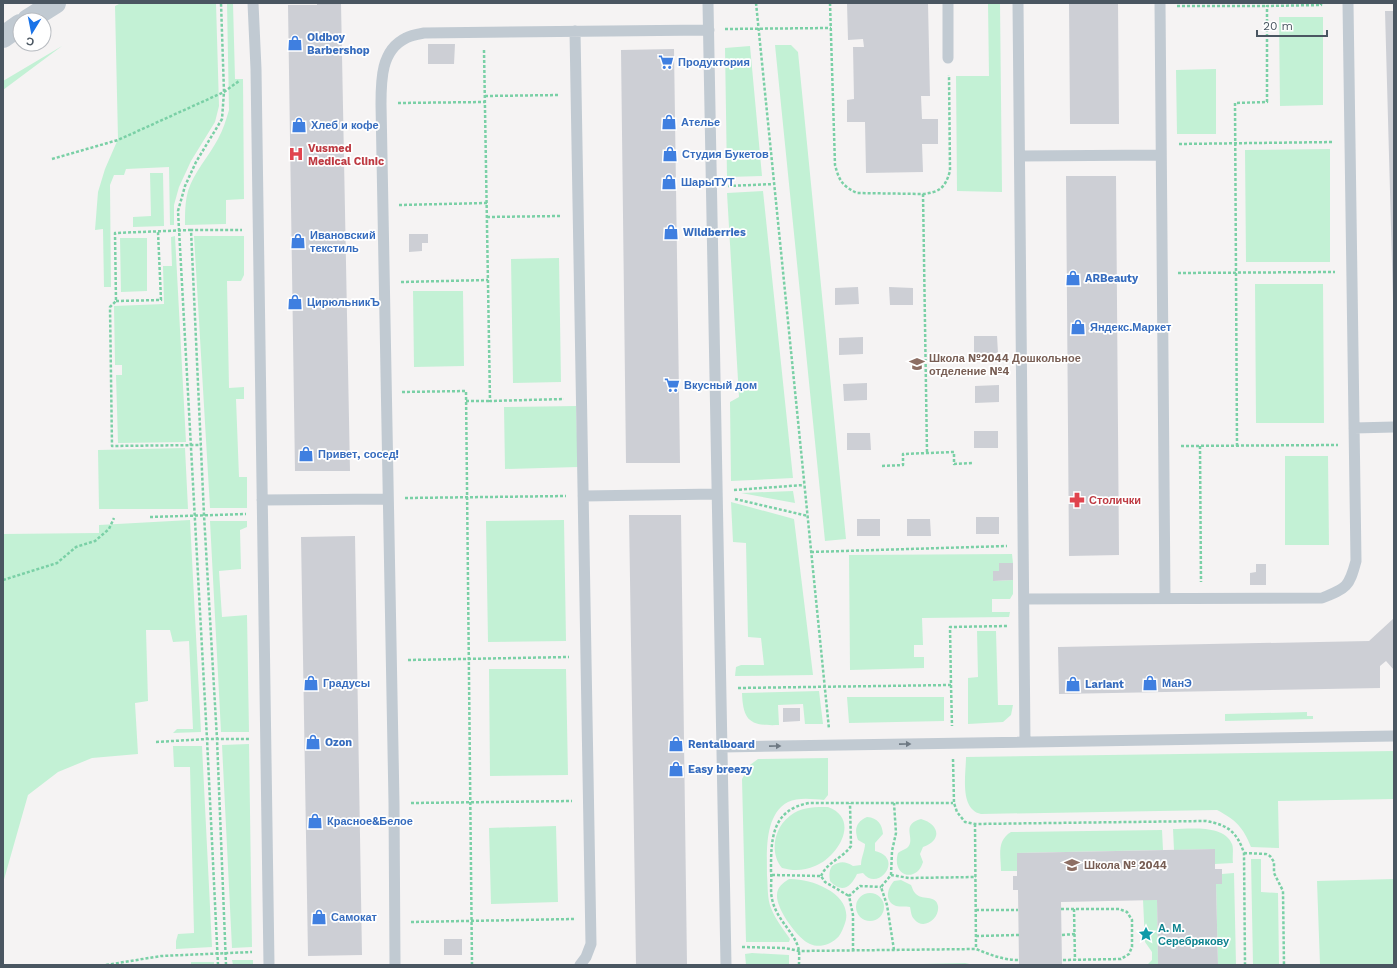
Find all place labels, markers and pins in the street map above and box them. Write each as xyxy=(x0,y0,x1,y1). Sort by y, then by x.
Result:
place label: Oldboy Barbershop xyxy=(307,31,370,57)
shop icon: Oldboy Barbershop xyxy=(286,34,304,52)
supermarket icon: Продуктория xyxy=(657,53,675,71)
place label: Продуктория xyxy=(678,56,750,69)
shop icon: Ателье xyxy=(660,113,678,131)
shop icon: Хлеб и кофе xyxy=(290,116,308,134)
place label: Ателье xyxy=(681,116,720,129)
place label: Хлеб и кофе xyxy=(311,119,379,132)
place label: Vusmed Medical Clinic xyxy=(308,142,384,168)
hospital icon: Vusmed Medical Clinic xyxy=(287,145,305,163)
shop icon: Студия Букетов xyxy=(661,145,679,163)
place label: Студия Букетов xyxy=(682,148,769,161)
shop icon: ШарыТУТ xyxy=(660,173,678,191)
place label: ШарыТУТ xyxy=(681,176,735,189)
shop icon: Wildberries xyxy=(662,223,680,241)
place label: Wildberries xyxy=(683,226,746,239)
place label: Ивановский текстиль xyxy=(310,229,376,255)
shop icon: Ивановский текстиль xyxy=(289,232,307,250)
shop icon: ARBeauty xyxy=(1064,269,1082,287)
place label: ARBeauty xyxy=(1085,272,1139,285)
shop icon: ЦирюльникЪ xyxy=(286,293,304,311)
place label: ЦирюльникЪ xyxy=(307,296,380,309)
shop icon: Яндекс.Маркет xyxy=(1069,318,1087,336)
place label: Яндекс.Маркет xyxy=(1090,321,1172,334)
place label: Школа №2044 Дошкольное отделение №4 xyxy=(929,352,1081,378)
school or university icon: Школа №2044 Дошкольное отделение №4 xyxy=(908,355,926,373)
supermarket icon: Вкусный дом xyxy=(663,376,681,394)
place label: Вкусный дом xyxy=(684,379,757,392)
shop icon: Привет, сосед! xyxy=(297,445,315,463)
place label: Привет, сосед! xyxy=(318,448,399,461)
pharmacy icon: Столички xyxy=(1068,491,1086,509)
place label: Столички xyxy=(1089,494,1141,507)
shop icon: Градусы xyxy=(302,674,320,692)
shop icon: МанЭ xyxy=(1141,674,1159,692)
shop icon: Lariant xyxy=(1064,675,1082,693)
place label: Градусы xyxy=(323,677,370,690)
place label: МанЭ xyxy=(1162,677,1192,690)
place label: Lariant xyxy=(1085,678,1124,691)
shop icon: Ozon xyxy=(304,733,322,751)
shop icon: Rentalboard xyxy=(667,735,685,753)
place label: Ozon xyxy=(325,736,352,749)
place label: Rentalboard xyxy=(688,738,755,751)
shop icon: Easy breezy xyxy=(667,760,685,778)
place label: Easy breezy xyxy=(688,763,753,776)
shop icon: Красное&Белое xyxy=(306,812,324,830)
place label: Красное&Белое xyxy=(327,815,413,828)
school or university icon: Школа № 2044 xyxy=(1063,856,1081,874)
place label: Школа № 2044 xyxy=(1084,859,1167,872)
shop icon: Самокат xyxy=(310,908,328,926)
place label: Самокат xyxy=(331,911,378,924)
place label: А. М. Серебрякову xyxy=(1158,922,1230,948)
place icon: А. М. Серебрякову xyxy=(1137,925,1155,943)

